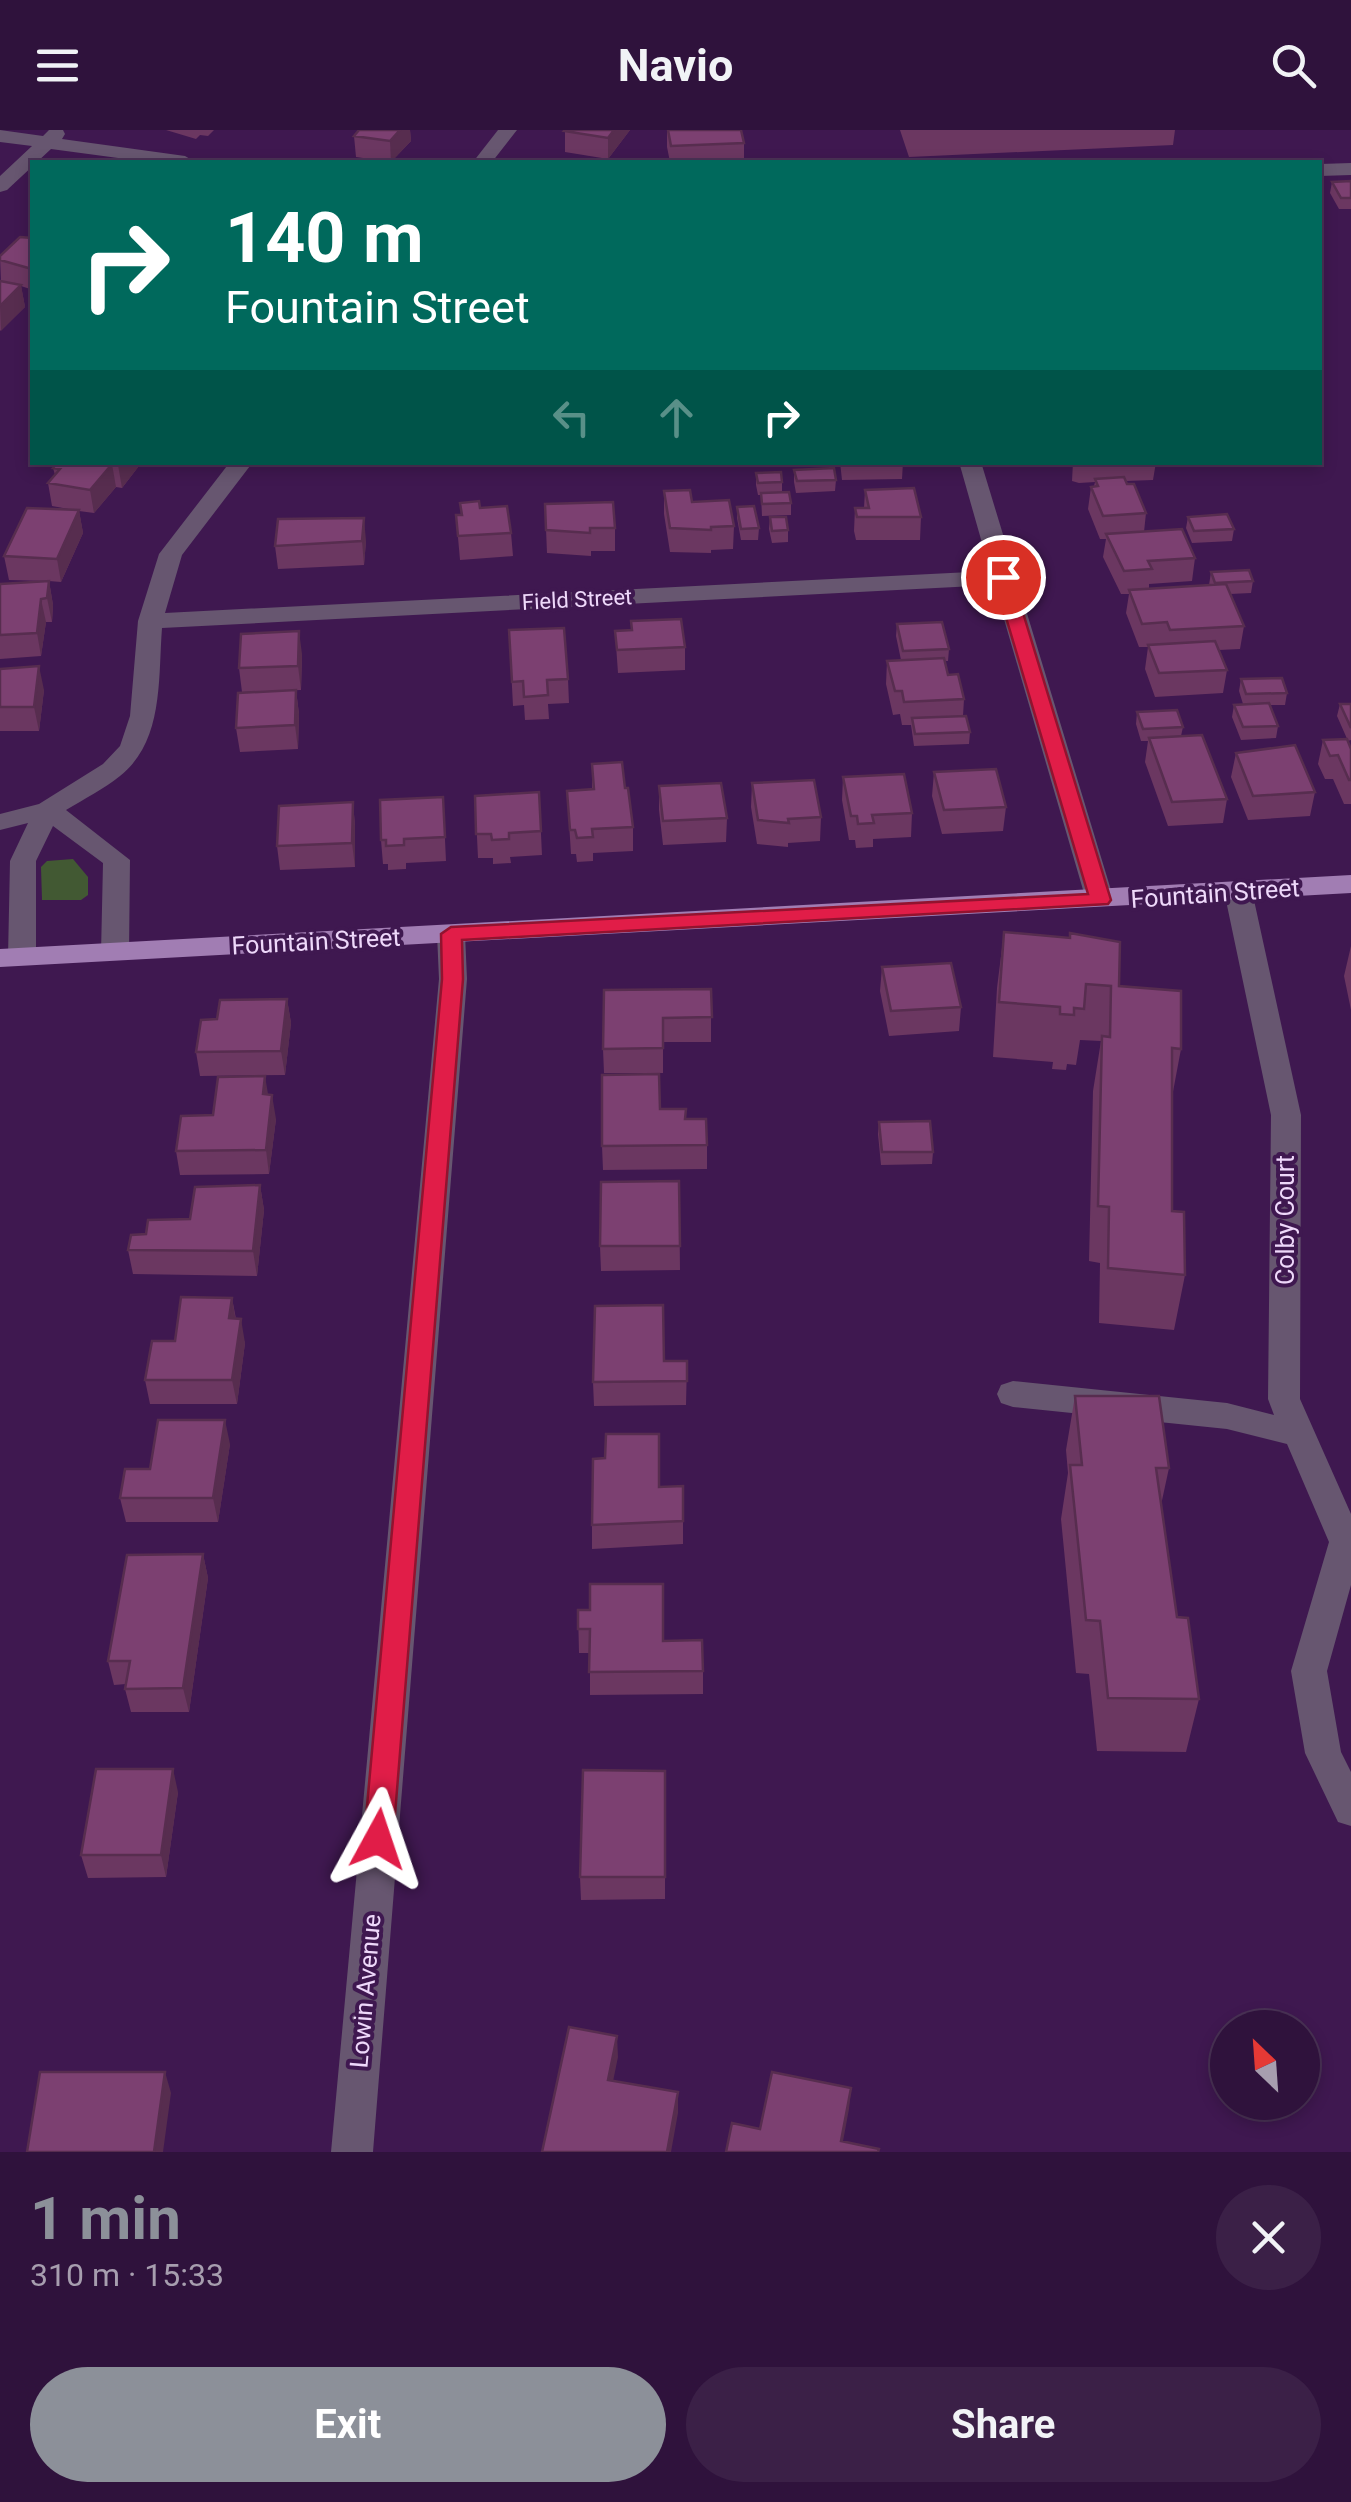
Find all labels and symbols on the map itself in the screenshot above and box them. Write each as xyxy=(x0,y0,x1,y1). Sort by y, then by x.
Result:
pin xyxy=(961,535,1046,620)
street label: Field Street xyxy=(521,584,633,615)
street label: Fountain Street xyxy=(1130,873,1300,914)
street label: Fountain Street xyxy=(231,923,401,960)
street label: Colby Court xyxy=(1271,1155,1300,1285)
position arrow xyxy=(326,1787,430,1891)
street label: Lowin Avenue xyxy=(344,1913,387,2069)
north arrow xyxy=(1210,2010,1320,2120)

